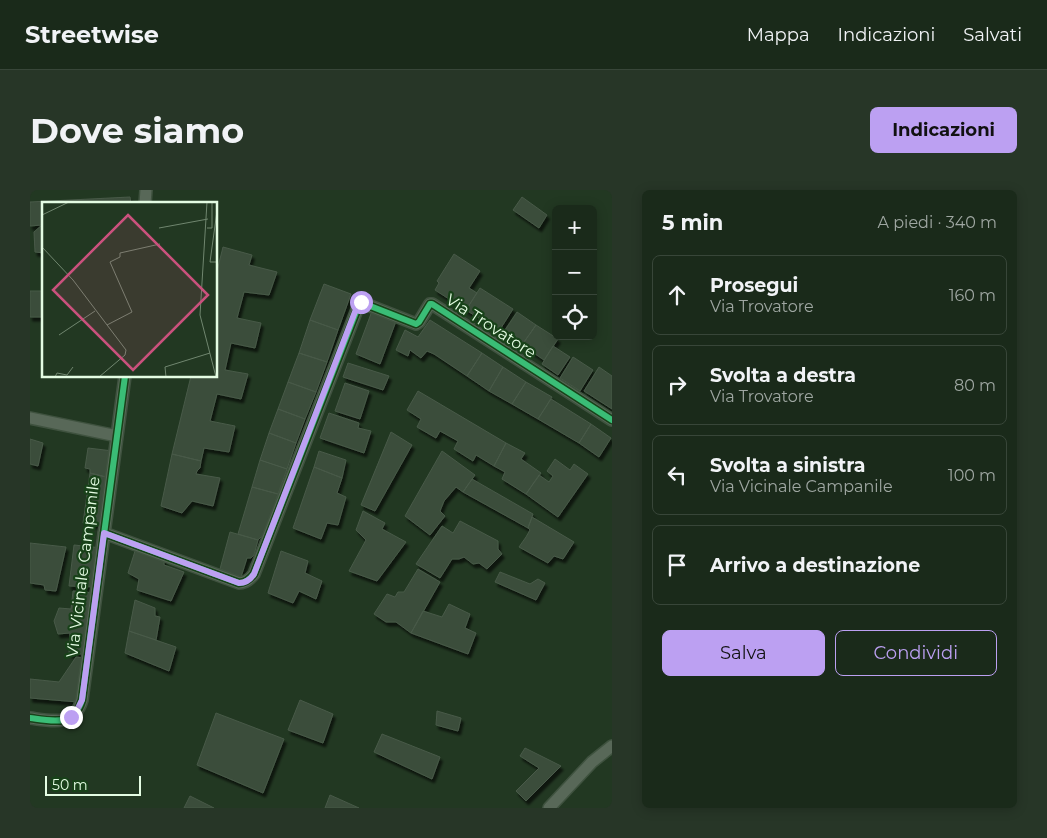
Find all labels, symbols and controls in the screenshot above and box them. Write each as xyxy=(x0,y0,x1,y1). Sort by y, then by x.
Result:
text: Streetwise xyxy=(25,20,159,49)
text: Mappa xyxy=(747,24,810,46)
text: Indicazioni xyxy=(838,24,935,46)
text: Salvati xyxy=(963,24,1022,46)
button: Indicazioni xyxy=(870,107,1017,153)
text: Dove siamo xyxy=(30,109,244,152)
inset map xyxy=(42,202,218,378)
map controls xyxy=(552,205,597,340)
button: + xyxy=(552,205,597,250)
text: 5 min xyxy=(662,210,723,235)
text: A piedi · 340 m xyxy=(878,213,997,232)
button: − xyxy=(552,250,597,295)
text: Prosegui xyxy=(710,274,798,297)
icon: ahead xyxy=(663,281,691,309)
text: 160 m xyxy=(949,286,996,305)
street label: Via Trovatore xyxy=(442,290,540,362)
route start xyxy=(350,291,373,314)
button: locate xyxy=(552,295,597,340)
text: Via Trovatore xyxy=(710,297,814,316)
text: Svolta a destra xyxy=(710,364,856,387)
icon: right xyxy=(663,371,691,399)
text: 80 m xyxy=(954,376,996,395)
text: Via Trovatore xyxy=(710,387,814,406)
text: Svolta a sinistra xyxy=(710,454,865,477)
icon: left xyxy=(663,461,691,489)
text: 100 m xyxy=(948,466,996,485)
street label: Via Vicinale Campanile xyxy=(62,475,104,659)
text: Via Vicinale Campanile xyxy=(710,477,893,496)
icon: arrive xyxy=(663,551,691,579)
text: Arrivo a destinazione xyxy=(710,554,920,577)
button: Salva xyxy=(662,630,825,676)
button: Condividi xyxy=(835,630,997,676)
route end xyxy=(60,706,83,729)
scale bar xyxy=(45,773,141,796)
text: 50 m xyxy=(52,776,88,794)

